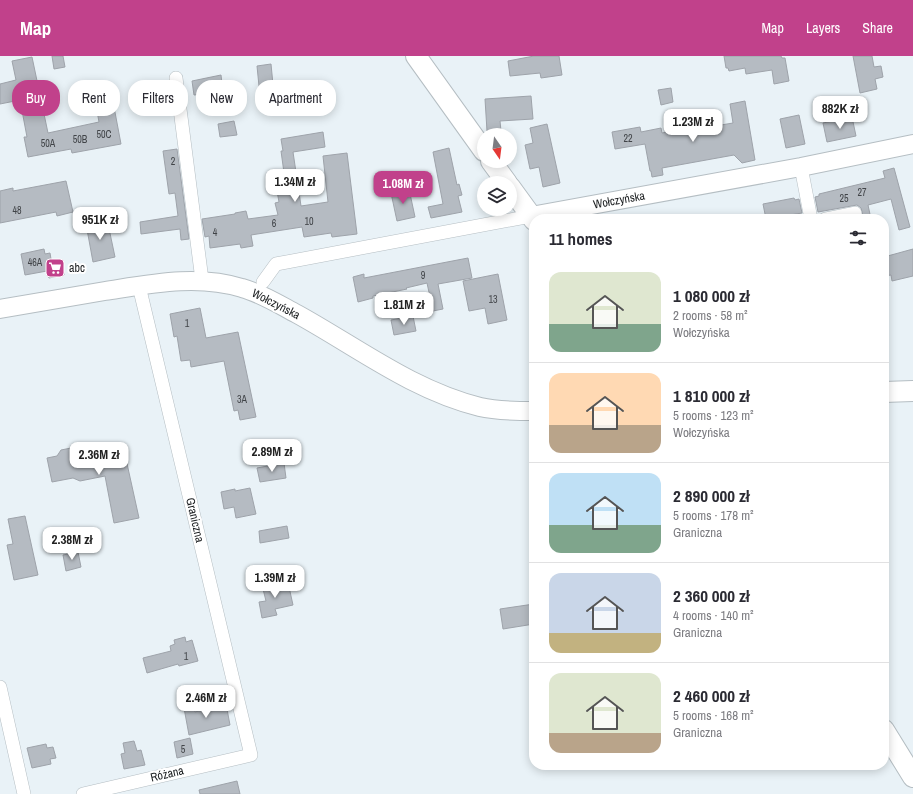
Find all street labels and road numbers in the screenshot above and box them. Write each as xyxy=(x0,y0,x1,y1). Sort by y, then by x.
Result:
street label: Wołczyńska xyxy=(592,187,647,212)
street label: Wołczyńska xyxy=(249,285,303,323)
street label: Graniczna xyxy=(182,496,208,544)
street label: Różana xyxy=(149,762,186,786)

